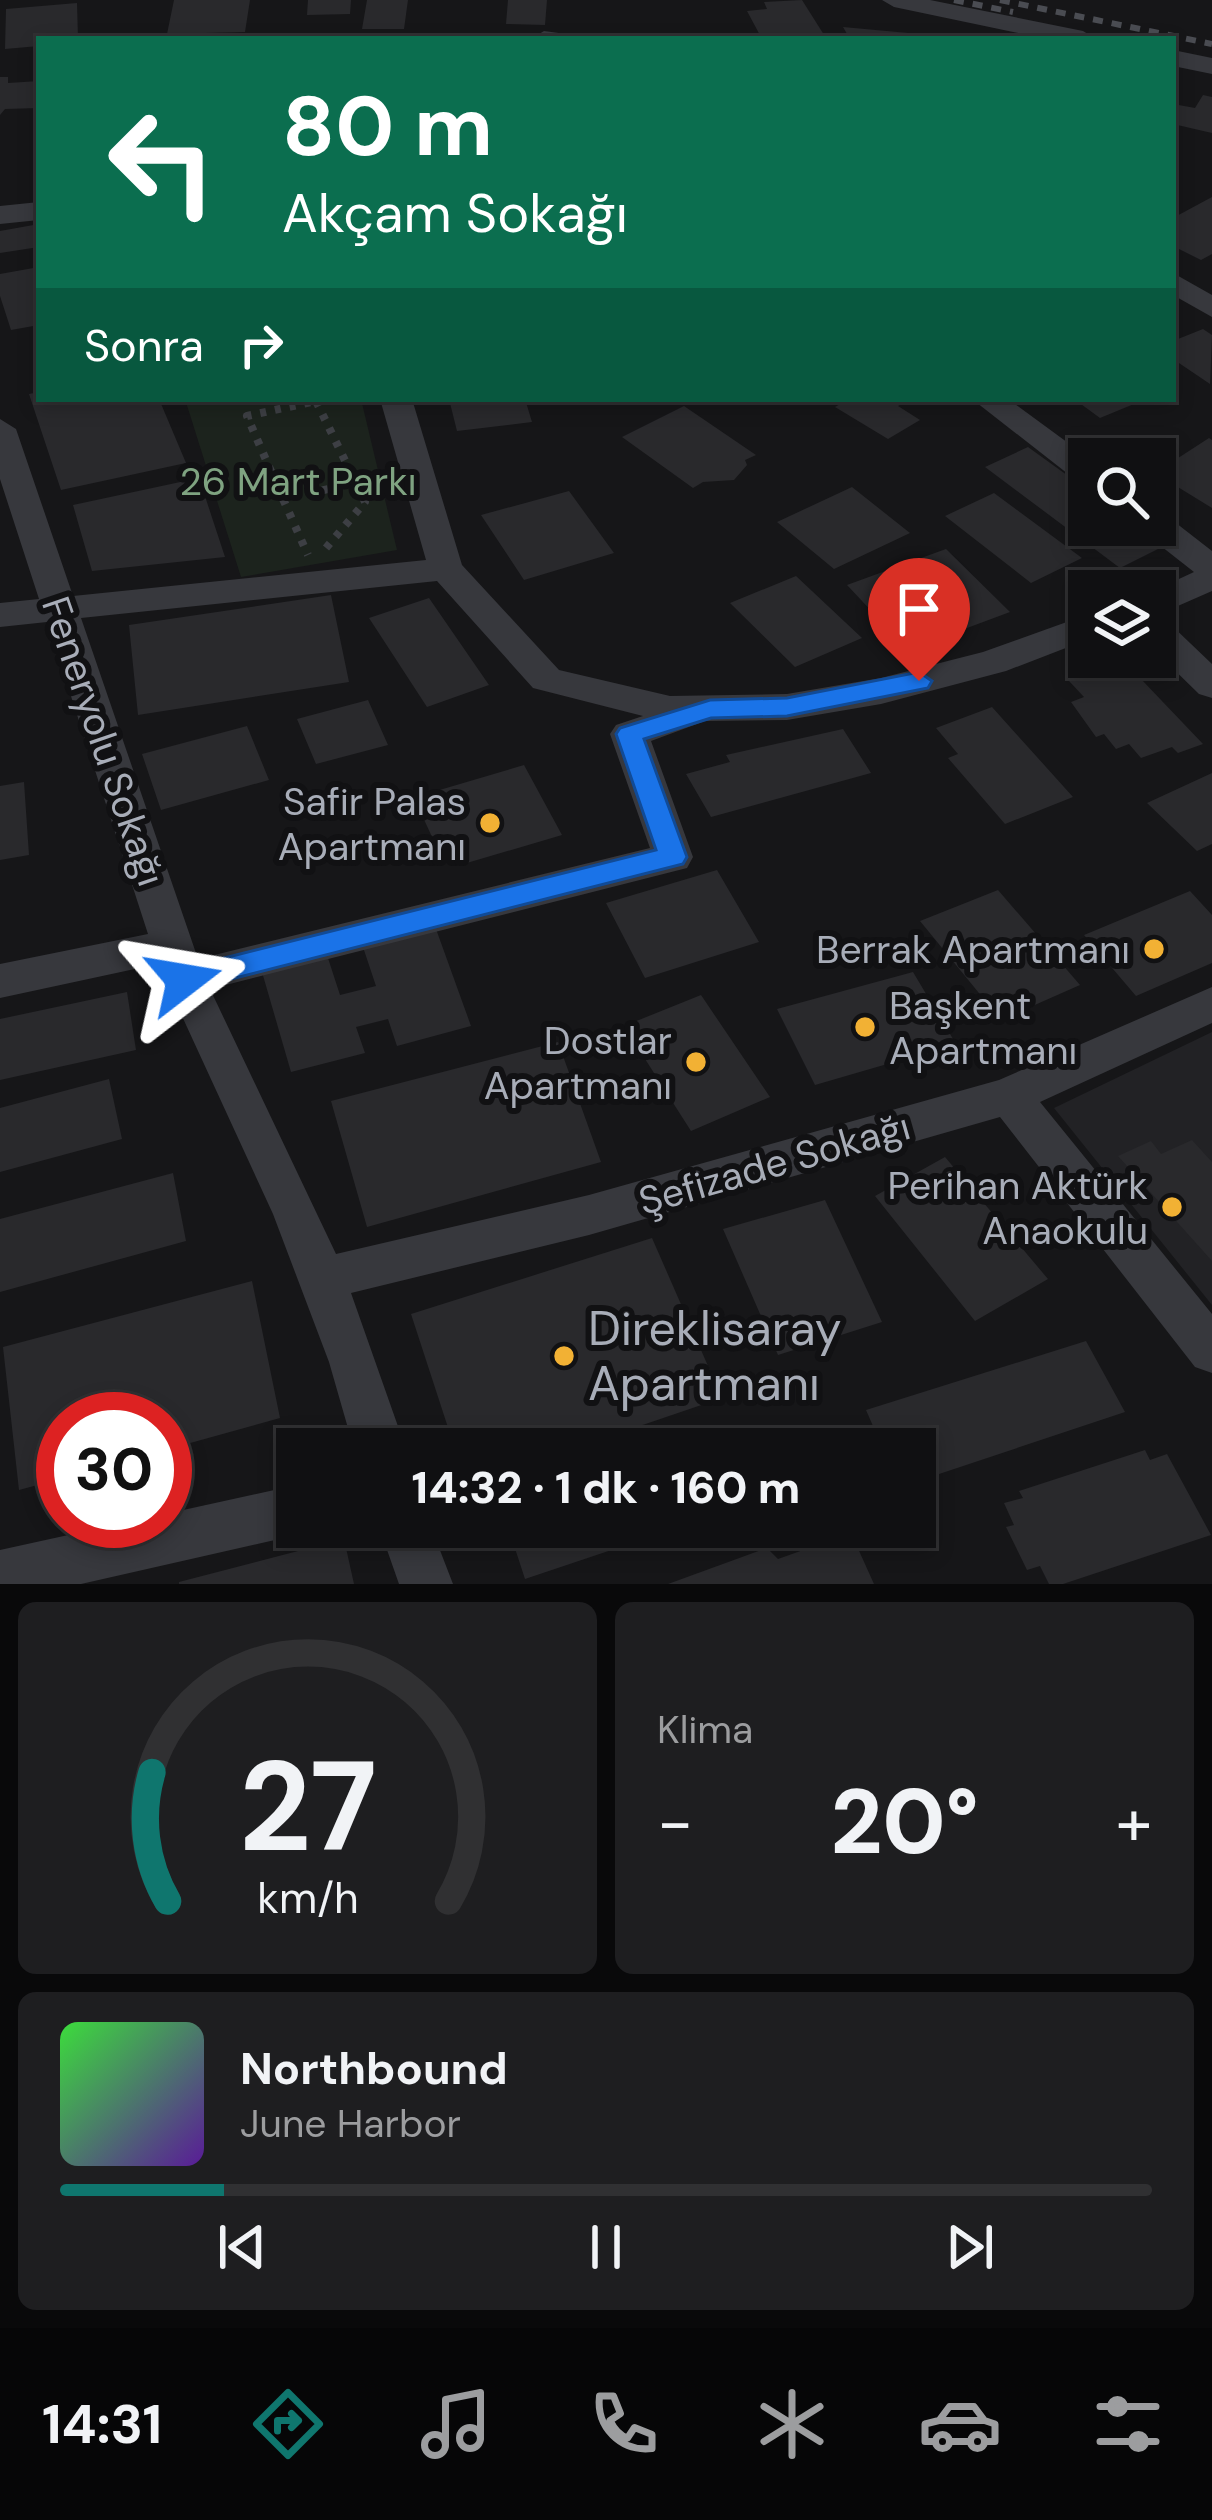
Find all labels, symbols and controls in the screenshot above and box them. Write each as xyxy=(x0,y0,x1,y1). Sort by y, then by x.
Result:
text: 80 m xyxy=(282,72,493,181)
icon: left xyxy=(84,84,240,240)
text: Akçam Sokağı xyxy=(282,178,628,249)
icon: right xyxy=(228,312,294,378)
text: Sonra xyxy=(84,316,204,375)
map controls xyxy=(1068,438,1176,678)
button: search xyxy=(1068,438,1176,546)
park label: 26 Mart Parkı xyxy=(179,456,417,507)
pin xyxy=(868,558,970,681)
button: layers xyxy=(1068,570,1176,678)
icon: arrive xyxy=(886,576,952,642)
street label: Feneryolu Sokağı xyxy=(30,590,177,892)
place label: Safir Palas Apartmanı xyxy=(278,776,466,872)
marker: Safir Palas Apartmanı xyxy=(477,810,503,836)
position arrow xyxy=(121,917,247,1043)
place label: Berrak Apartmanı xyxy=(816,924,1130,975)
marker: Berrak Apartmanı xyxy=(1141,936,1167,962)
place label: Başkent Apartmanı xyxy=(889,980,1077,1076)
marker: Başkent Apartmanı xyxy=(852,1014,878,1040)
place label: Dostlar Apartmanı xyxy=(484,1015,672,1111)
marker: Dostlar Apartmanı xyxy=(683,1049,709,1075)
street label: Şefizade Sokağı xyxy=(633,1100,916,1227)
place label: Perihan Aktürk Anaokulu xyxy=(888,1160,1148,1256)
marker: Perihan Aktürk Anaokulu xyxy=(1159,1194,1185,1220)
place label: Direklisaray Apartmanı xyxy=(588,1297,842,1415)
marker: Direklisaray Apartmanı xyxy=(551,1343,577,1369)
speed limit sign: 30 xyxy=(36,1392,192,1548)
text: 14:32 · 1 dk · 160 m xyxy=(412,1458,800,1517)
text: Klima xyxy=(657,1704,753,1755)
text: 27 xyxy=(238,1726,377,1889)
text: 20° xyxy=(830,1764,979,1881)
text: − xyxy=(657,1780,693,1865)
text: + xyxy=(1116,1780,1152,1865)
text: km/h xyxy=(257,1870,358,1926)
text: Northbound xyxy=(240,2039,508,2098)
text: June Harbor xyxy=(240,2098,461,2149)
icon: previous xyxy=(209,2214,275,2280)
icon: pause xyxy=(573,2214,639,2280)
icon: next xyxy=(937,2214,1003,2280)
icon: directions xyxy=(246,2382,330,2466)
icon: music xyxy=(414,2382,498,2466)
icon: phone xyxy=(582,2382,666,2466)
icon: climate xyxy=(750,2382,834,2466)
icon: car xyxy=(918,2382,1002,2466)
icon: filters xyxy=(1086,2382,1170,2466)
text: 14:31 xyxy=(42,2389,162,2460)

